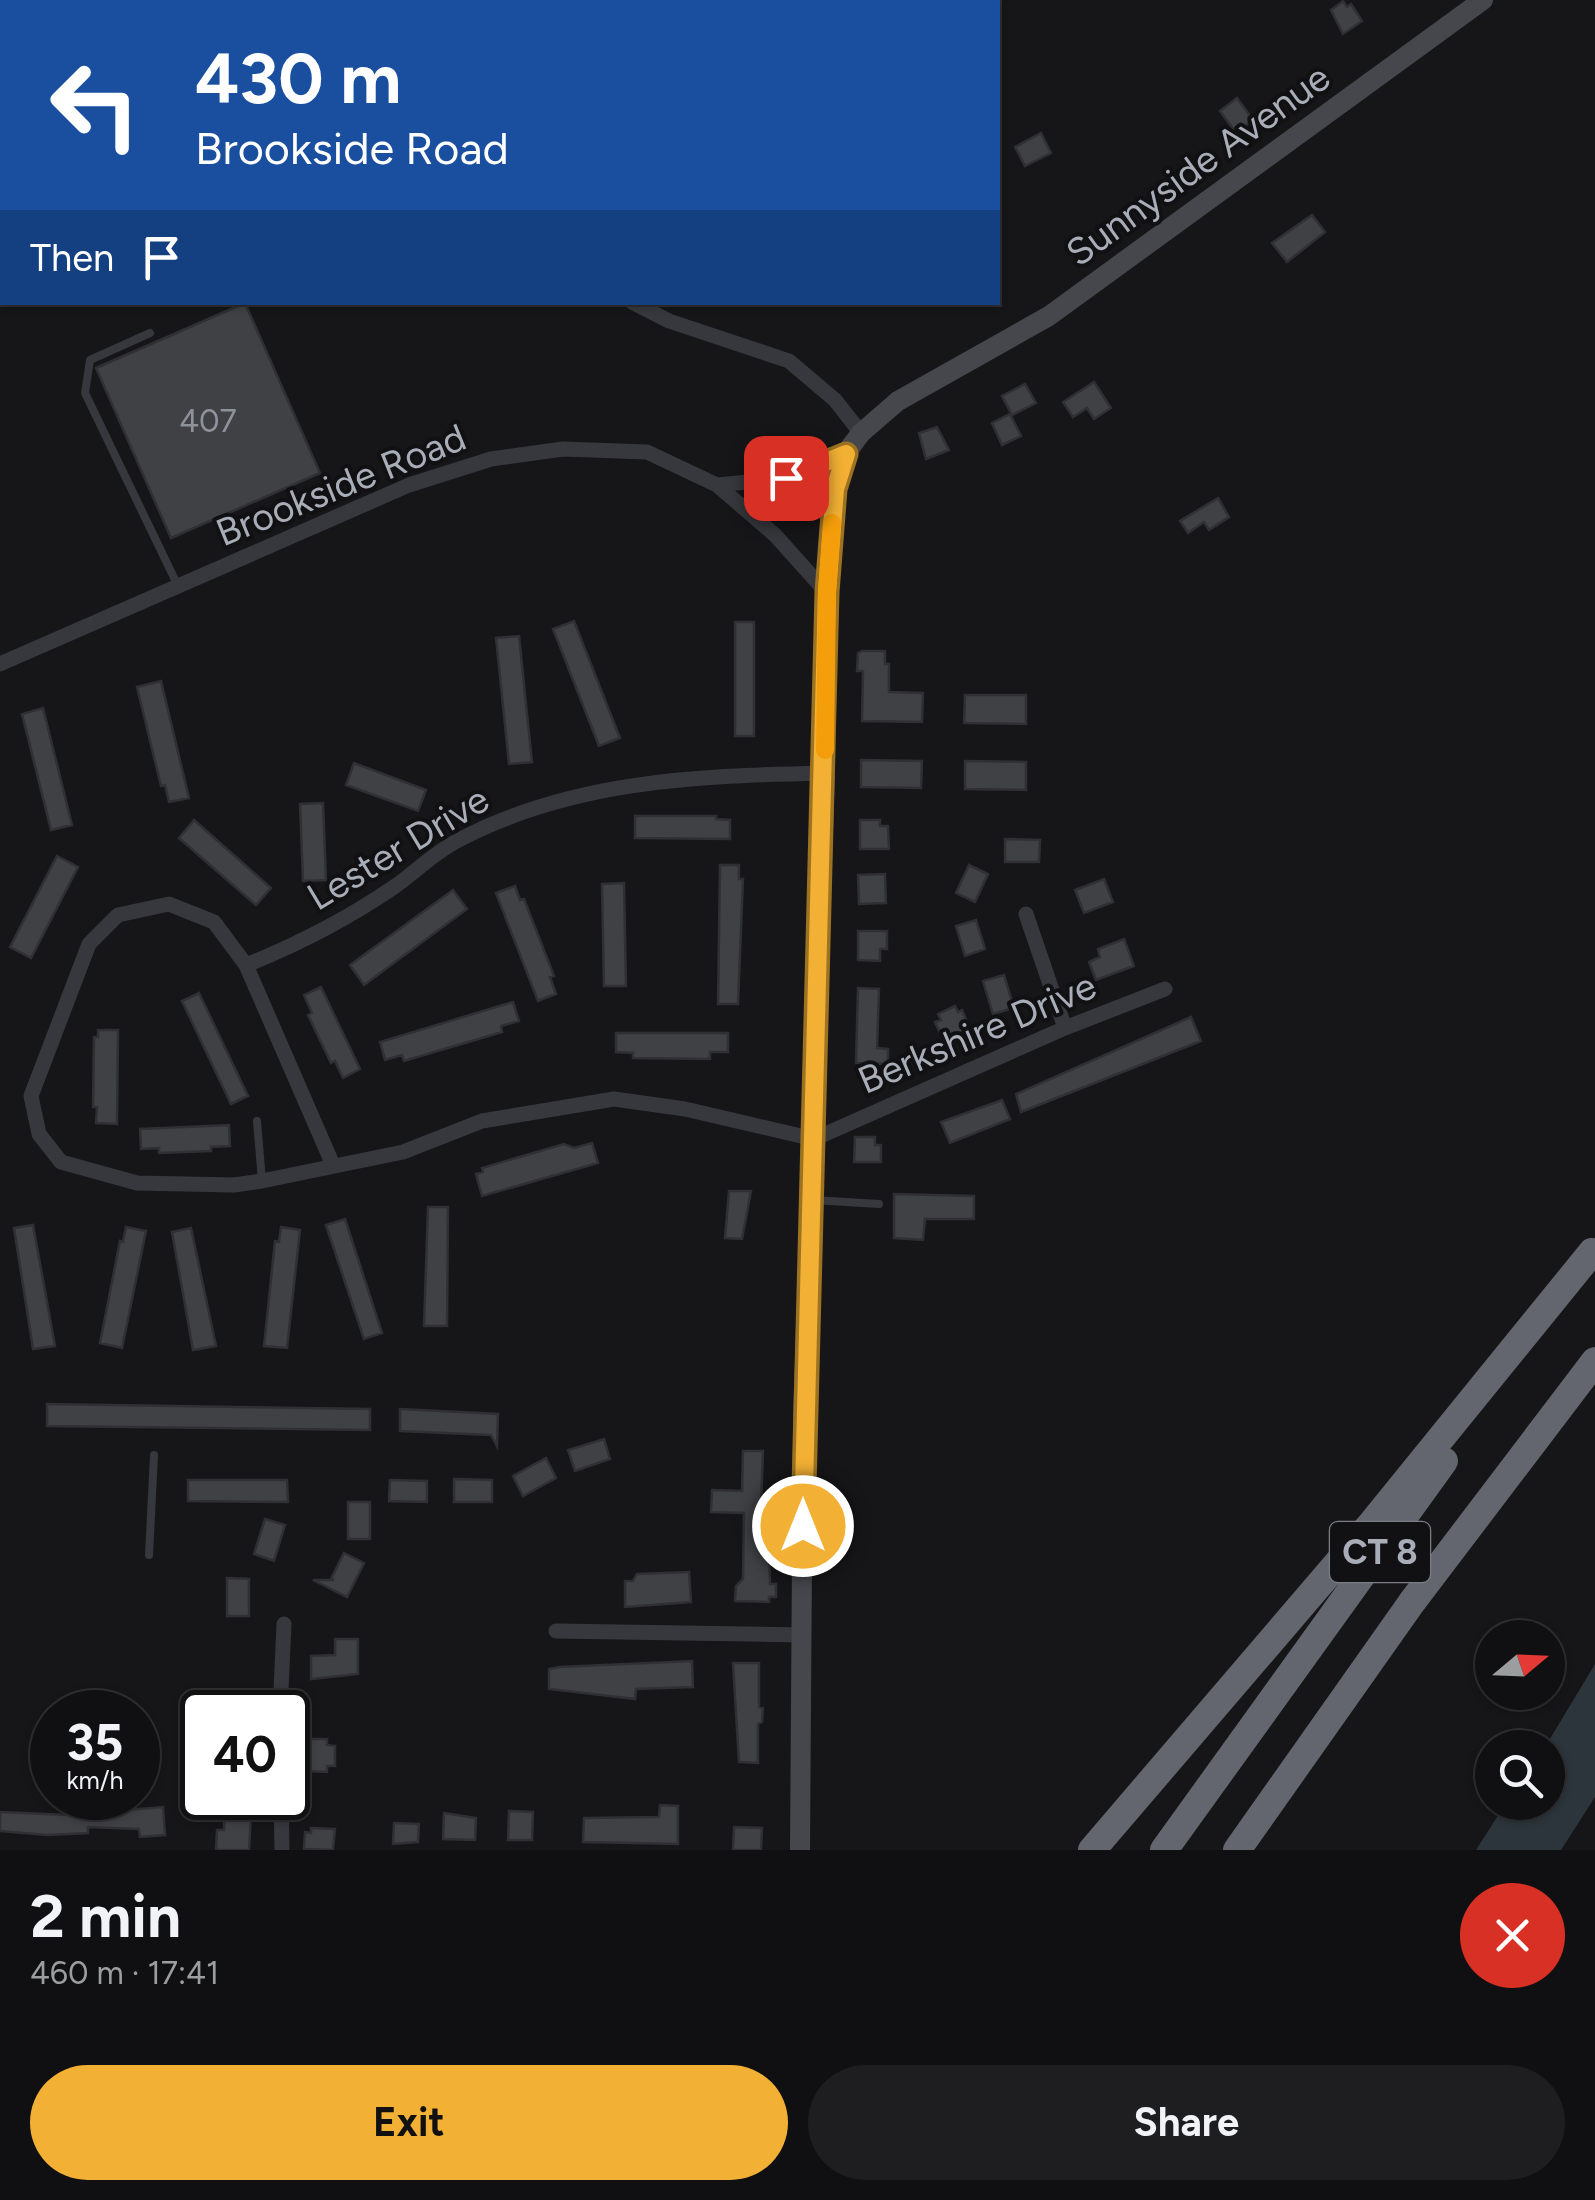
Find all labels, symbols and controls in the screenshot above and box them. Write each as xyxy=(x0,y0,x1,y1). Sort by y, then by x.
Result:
text: 430 m xyxy=(195,36,401,121)
icon: left xyxy=(30,40,160,170)
street label: Sunnyside Avenue xyxy=(1057,54,1339,276)
text: Brookside Road xyxy=(195,121,509,175)
icon: arrive xyxy=(134,230,189,285)
text: Then xyxy=(30,235,114,281)
house number: 407 xyxy=(179,402,237,440)
street label: Brookside Road xyxy=(210,414,472,556)
pin xyxy=(744,436,829,521)
icon: arrive xyxy=(759,451,814,506)
street label: Lester Drive xyxy=(299,776,497,920)
street label: Berkshire Drive xyxy=(851,962,1103,1104)
position arrow xyxy=(751,1474,855,1578)
road number: CT 8 xyxy=(1330,1522,1430,1582)
north arrow xyxy=(1475,1620,1565,1710)
map controls xyxy=(1475,1620,1565,1820)
speed limit sign: 40 xyxy=(180,1690,310,1820)
text: 35 xyxy=(67,1712,123,1773)
button: search xyxy=(1475,1730,1565,1820)
text: km/h xyxy=(66,1765,124,1795)
text: 2 min xyxy=(30,1880,181,1952)
button: close xyxy=(1460,1883,1565,1988)
text: 460 m · 17:41 xyxy=(30,1954,219,1992)
button: Exit xyxy=(30,2065,788,2180)
button: Share xyxy=(808,2065,1565,2180)

